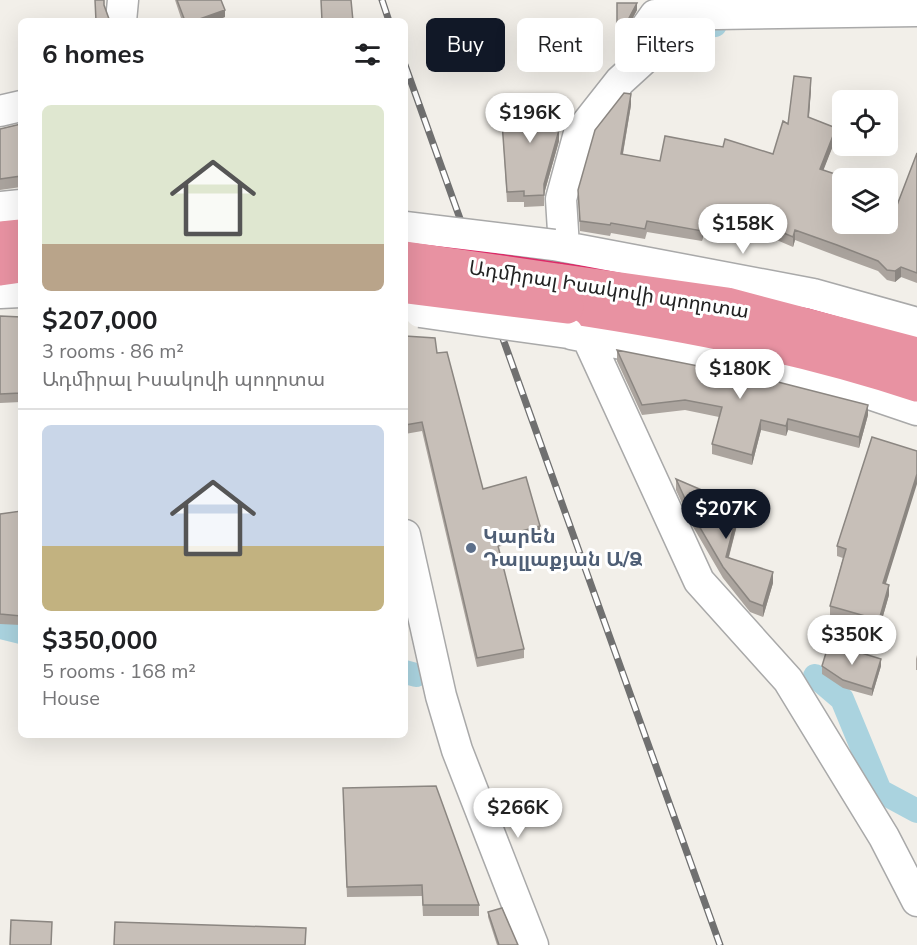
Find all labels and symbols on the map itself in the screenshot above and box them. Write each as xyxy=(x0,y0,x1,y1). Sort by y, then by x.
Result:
pin: $196K xyxy=(488,93,572,144)
pin: $158K xyxy=(701,204,785,255)
street label: Ադմիրալ Իսակովի պողոտա xyxy=(467,254,751,325)
pin: $180K xyxy=(698,349,782,400)
pin: $207K xyxy=(684,489,768,540)
place label: Կարեն Դալլաքյան Ա/Ձ xyxy=(483,523,643,573)
marker: Կարեն Դալլաքյան Ա/Ձ xyxy=(464,541,478,555)
pin: $350K xyxy=(810,615,894,666)
pin: $266K xyxy=(476,788,560,839)

